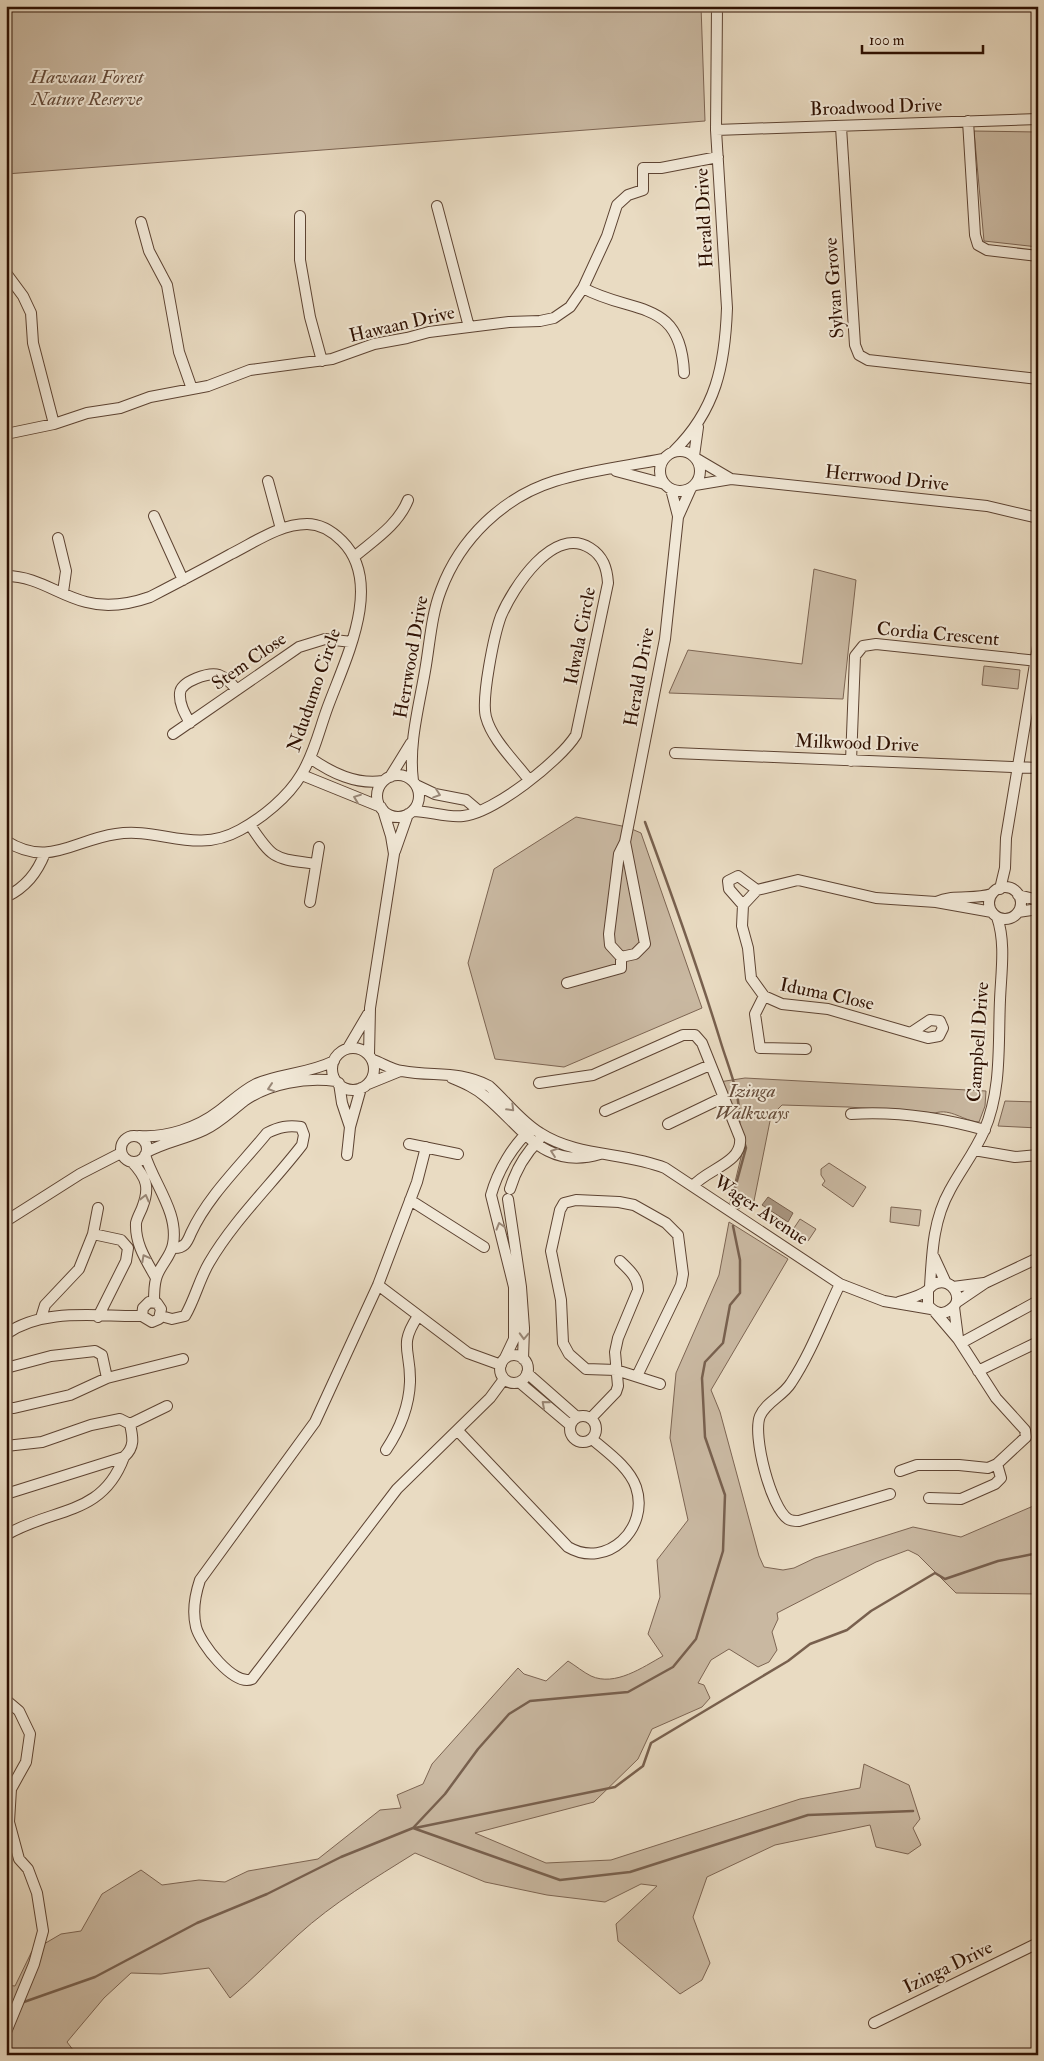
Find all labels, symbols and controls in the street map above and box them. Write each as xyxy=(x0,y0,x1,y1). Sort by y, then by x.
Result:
scale bar xyxy=(862,22,983,54)
text: 100 m xyxy=(869,31,905,50)
park label: Hawaan Forest Nature Reserve xyxy=(29,65,145,111)
street label: Broadwood Drive xyxy=(809,93,943,121)
street label: Herald Drive xyxy=(689,167,719,268)
street label: Sylvan Grove xyxy=(818,237,849,339)
street label: Hawaan Drive xyxy=(347,300,457,348)
street label: Herrwood Drive xyxy=(824,460,950,496)
street label: Idwala Circle xyxy=(559,585,601,687)
street label: Herrwood Drive xyxy=(388,594,434,720)
street label: Cordia Crescent xyxy=(876,617,1000,651)
street label: Ndudumo Circle xyxy=(282,625,346,755)
street label: Herald Drive xyxy=(619,626,659,728)
street label: Stem Close xyxy=(207,627,291,695)
street label: Milkwood Drive xyxy=(795,729,919,757)
one-way arrow xyxy=(432,788,440,798)
one-way arrow xyxy=(354,794,362,804)
street label: Iduma Close xyxy=(778,972,876,1016)
street label: Campbell Drive xyxy=(962,981,995,1103)
park label: Izinga Walkways xyxy=(715,1079,790,1125)
one-way arrow xyxy=(267,1083,276,1093)
one-way arrow xyxy=(505,1102,514,1111)
one-way arrow xyxy=(550,1148,558,1158)
street label: Wager Avenue xyxy=(708,1169,813,1250)
one-way arrow xyxy=(139,1193,150,1202)
one-way arrow xyxy=(495,1221,506,1230)
one-way arrow xyxy=(141,1254,151,1263)
one-way arrow xyxy=(519,1332,529,1340)
one-way arrow xyxy=(541,1400,550,1409)
street label: Izinga Drive xyxy=(899,1935,997,1999)

